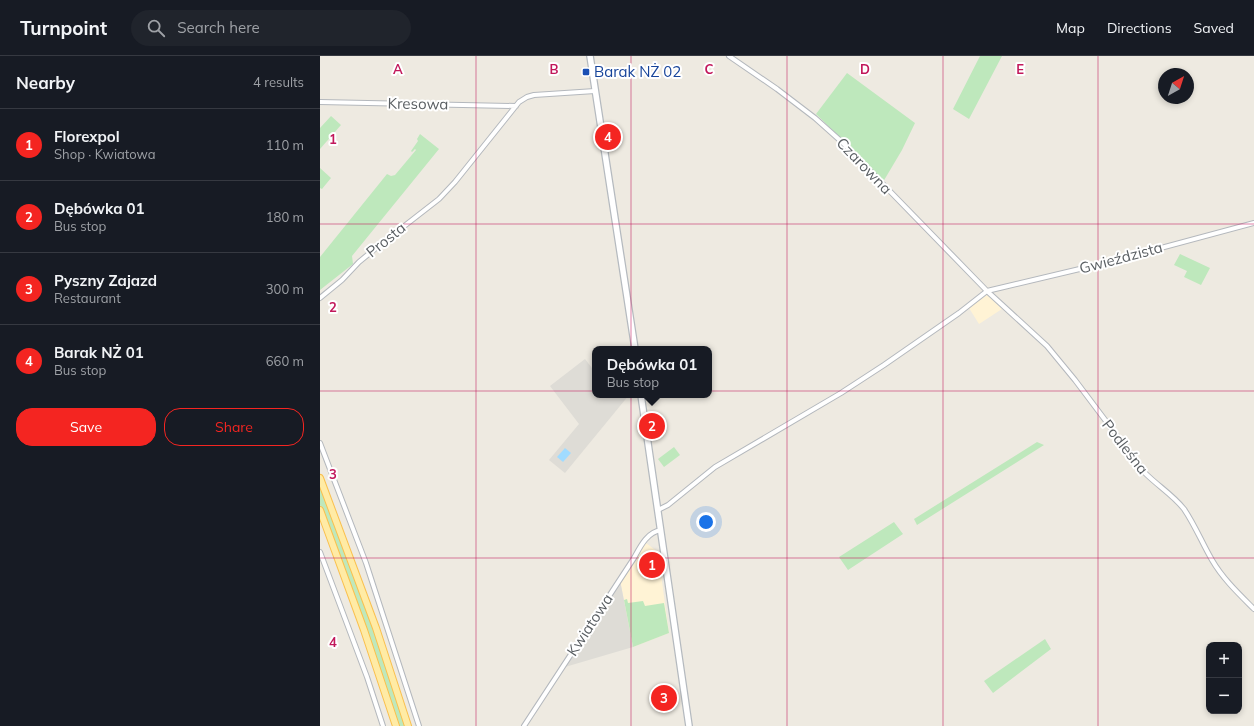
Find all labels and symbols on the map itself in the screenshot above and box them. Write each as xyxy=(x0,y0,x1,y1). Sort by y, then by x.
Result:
text: A xyxy=(393,61,403,77)
text: B xyxy=(550,61,559,77)
text: C xyxy=(705,61,714,77)
text: D xyxy=(860,61,870,77)
text: E xyxy=(1016,61,1024,77)
place label: Barak NŻ 02 xyxy=(594,62,681,81)
marker: Barak NŻ 02 xyxy=(581,67,591,77)
north arrow xyxy=(1158,68,1194,104)
street label: Kresowa xyxy=(387,93,449,114)
pin: 4 xyxy=(595,122,621,152)
text: 1 xyxy=(329,131,337,147)
street label: Czarowna xyxy=(833,133,896,198)
street label: Prosta xyxy=(362,218,409,261)
street label: Gwieździsta xyxy=(1077,237,1165,278)
text: 2 xyxy=(329,299,337,315)
pin: 2 xyxy=(639,411,665,441)
street label: Podleśna xyxy=(1098,416,1153,478)
text: 3 xyxy=(329,466,337,482)
your location xyxy=(696,512,716,532)
pin: 1 xyxy=(639,550,665,580)
street label: Kwiatowa xyxy=(562,590,617,659)
text: 4 xyxy=(329,634,337,650)
pin: 3 xyxy=(651,683,677,713)

